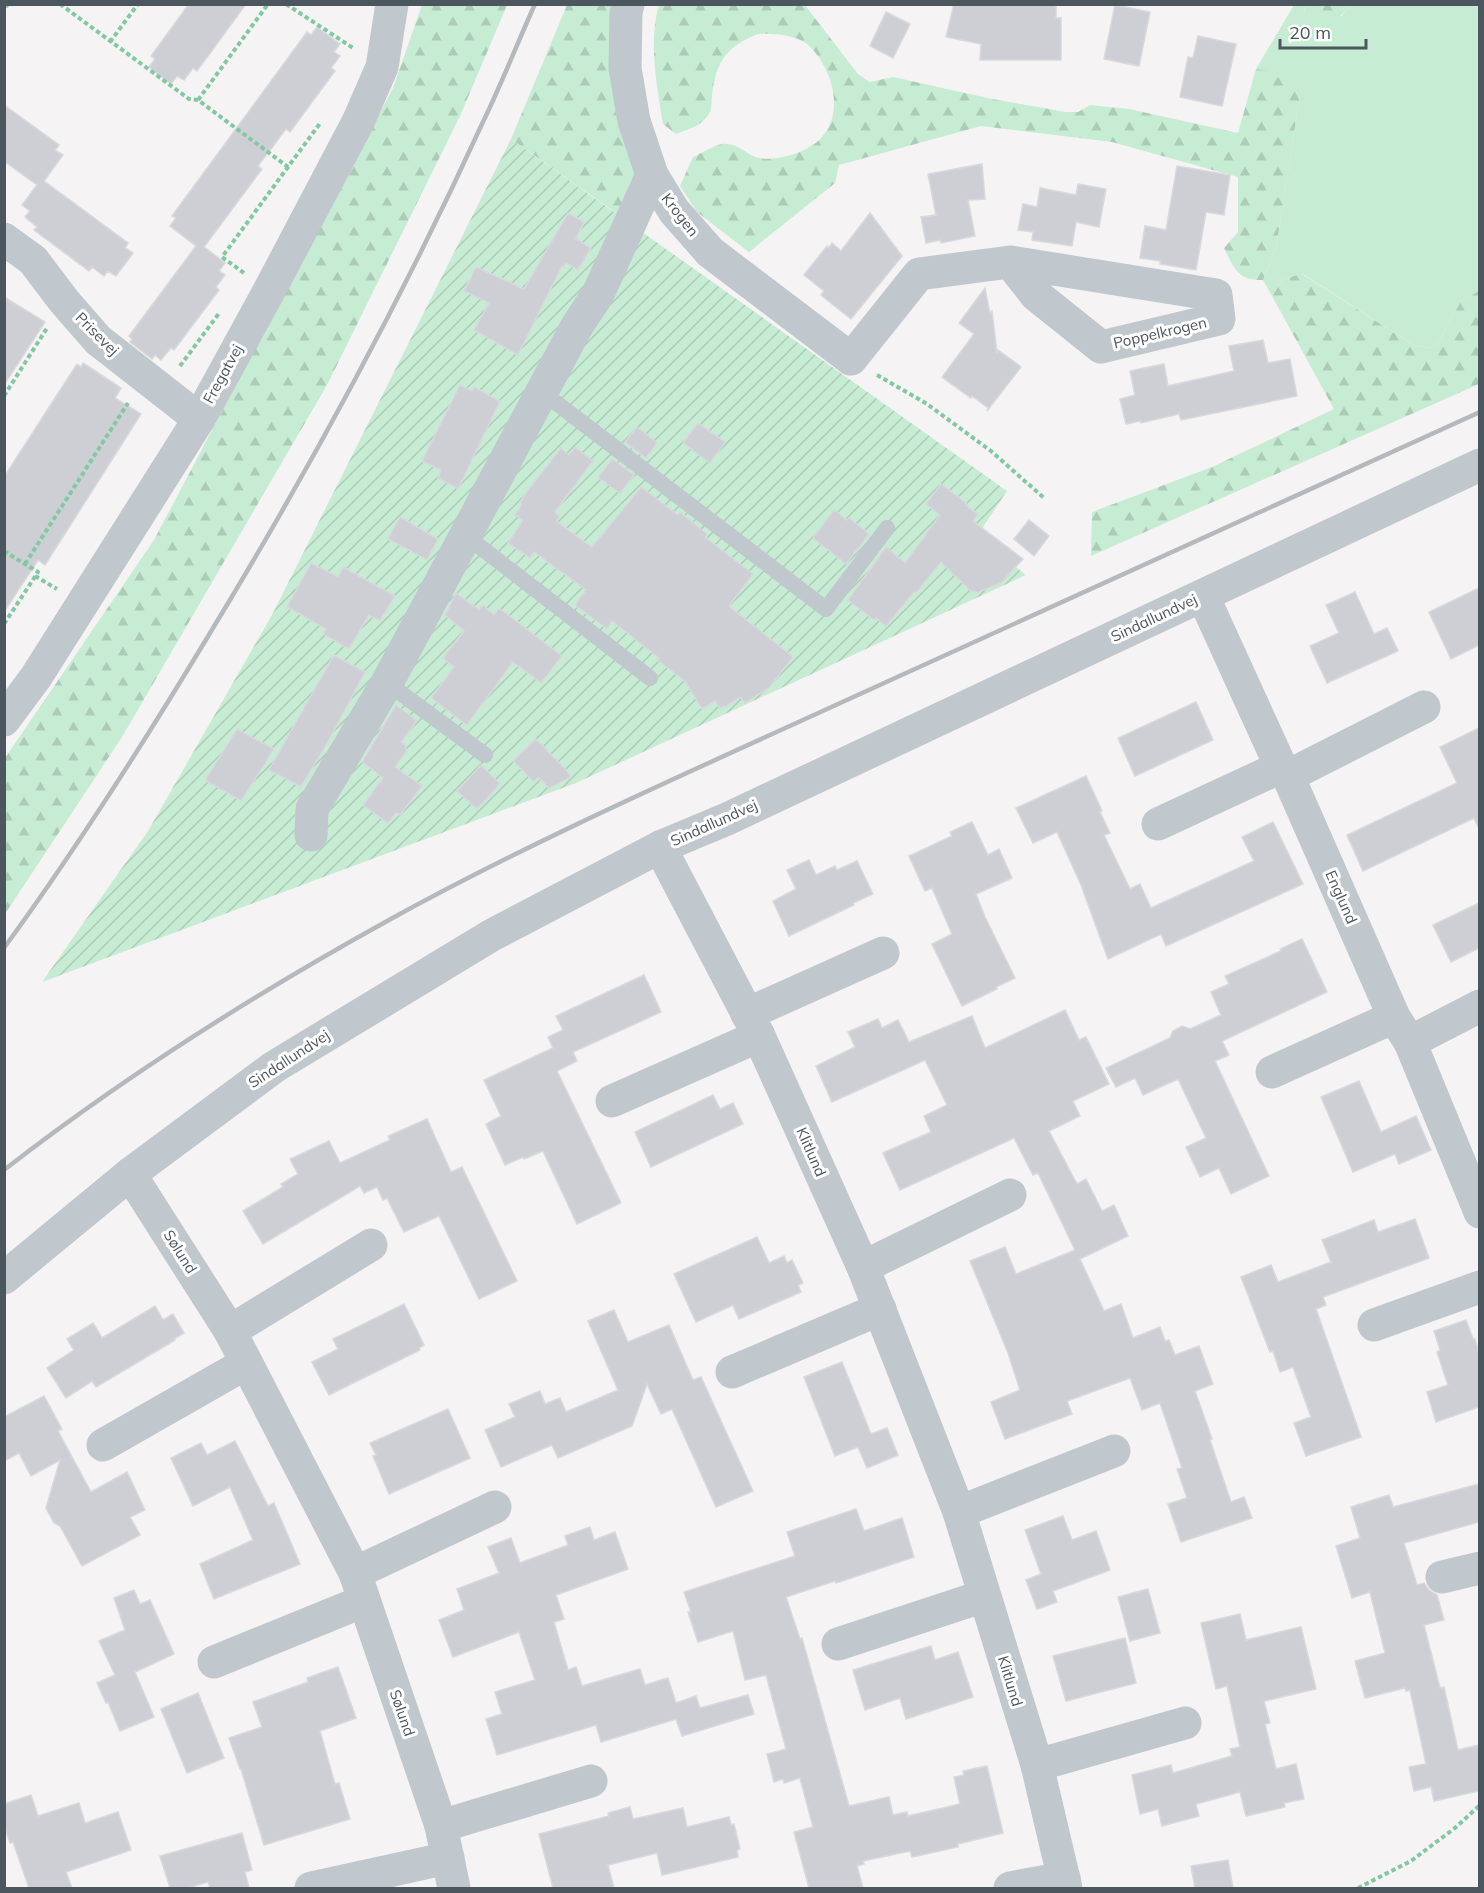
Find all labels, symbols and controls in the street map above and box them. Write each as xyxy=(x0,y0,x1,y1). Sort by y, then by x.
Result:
scale bar xyxy=(1280,12,1366,50)
text: 20 m xyxy=(1289,21,1331,44)
street label: Krogen xyxy=(658,189,703,240)
street label: Prisevej xyxy=(72,308,123,359)
street label: Poppelkrogen xyxy=(1111,313,1208,352)
street label: Fregatvej xyxy=(199,341,247,407)
street label: Sindallundvej xyxy=(1108,589,1200,646)
street label: Sindallundvej xyxy=(668,795,760,850)
street label: Englund xyxy=(1321,867,1362,927)
street label: Sindallundvej xyxy=(245,1025,333,1092)
street label: Klitlund xyxy=(792,1124,831,1179)
street label: Sølund xyxy=(160,1226,201,1277)
street label: Klitlund xyxy=(994,1653,1027,1708)
street label: Sølund xyxy=(386,1687,419,1739)

